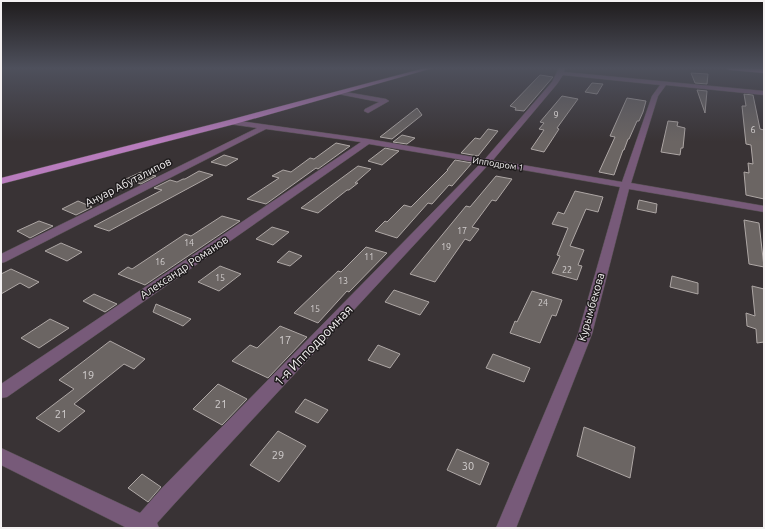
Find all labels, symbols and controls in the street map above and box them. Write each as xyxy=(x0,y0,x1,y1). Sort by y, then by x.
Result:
house number: 9 xyxy=(553,110,559,120)
house number: 6 xyxy=(750,125,756,135)
street label: Ануар Абуталипов xyxy=(83,155,173,209)
street label: Ипподром 1 xyxy=(472,155,524,173)
house number: 17 xyxy=(457,226,467,236)
street label: Александр Романов xyxy=(138,233,230,301)
house number: 14 xyxy=(184,238,194,248)
house number: 19 xyxy=(441,242,451,252)
house number: 11 xyxy=(364,252,374,262)
house number: 16 xyxy=(155,257,165,267)
house number: 22 xyxy=(562,265,572,275)
street label: Курымбекова xyxy=(576,272,606,342)
house number: 15 xyxy=(215,273,225,283)
house number: 13 xyxy=(338,276,348,286)
house number: 24 xyxy=(538,298,548,308)
street label: 1-я Ипподромная xyxy=(271,302,355,388)
house number: 15 xyxy=(310,304,320,314)
house number: 17 xyxy=(279,334,291,346)
house number: 19 xyxy=(82,369,94,381)
house number: 21 xyxy=(215,398,227,410)
house number: 21 xyxy=(55,408,67,420)
house number: 29 xyxy=(272,449,284,461)
house number: 30 xyxy=(462,460,474,472)

